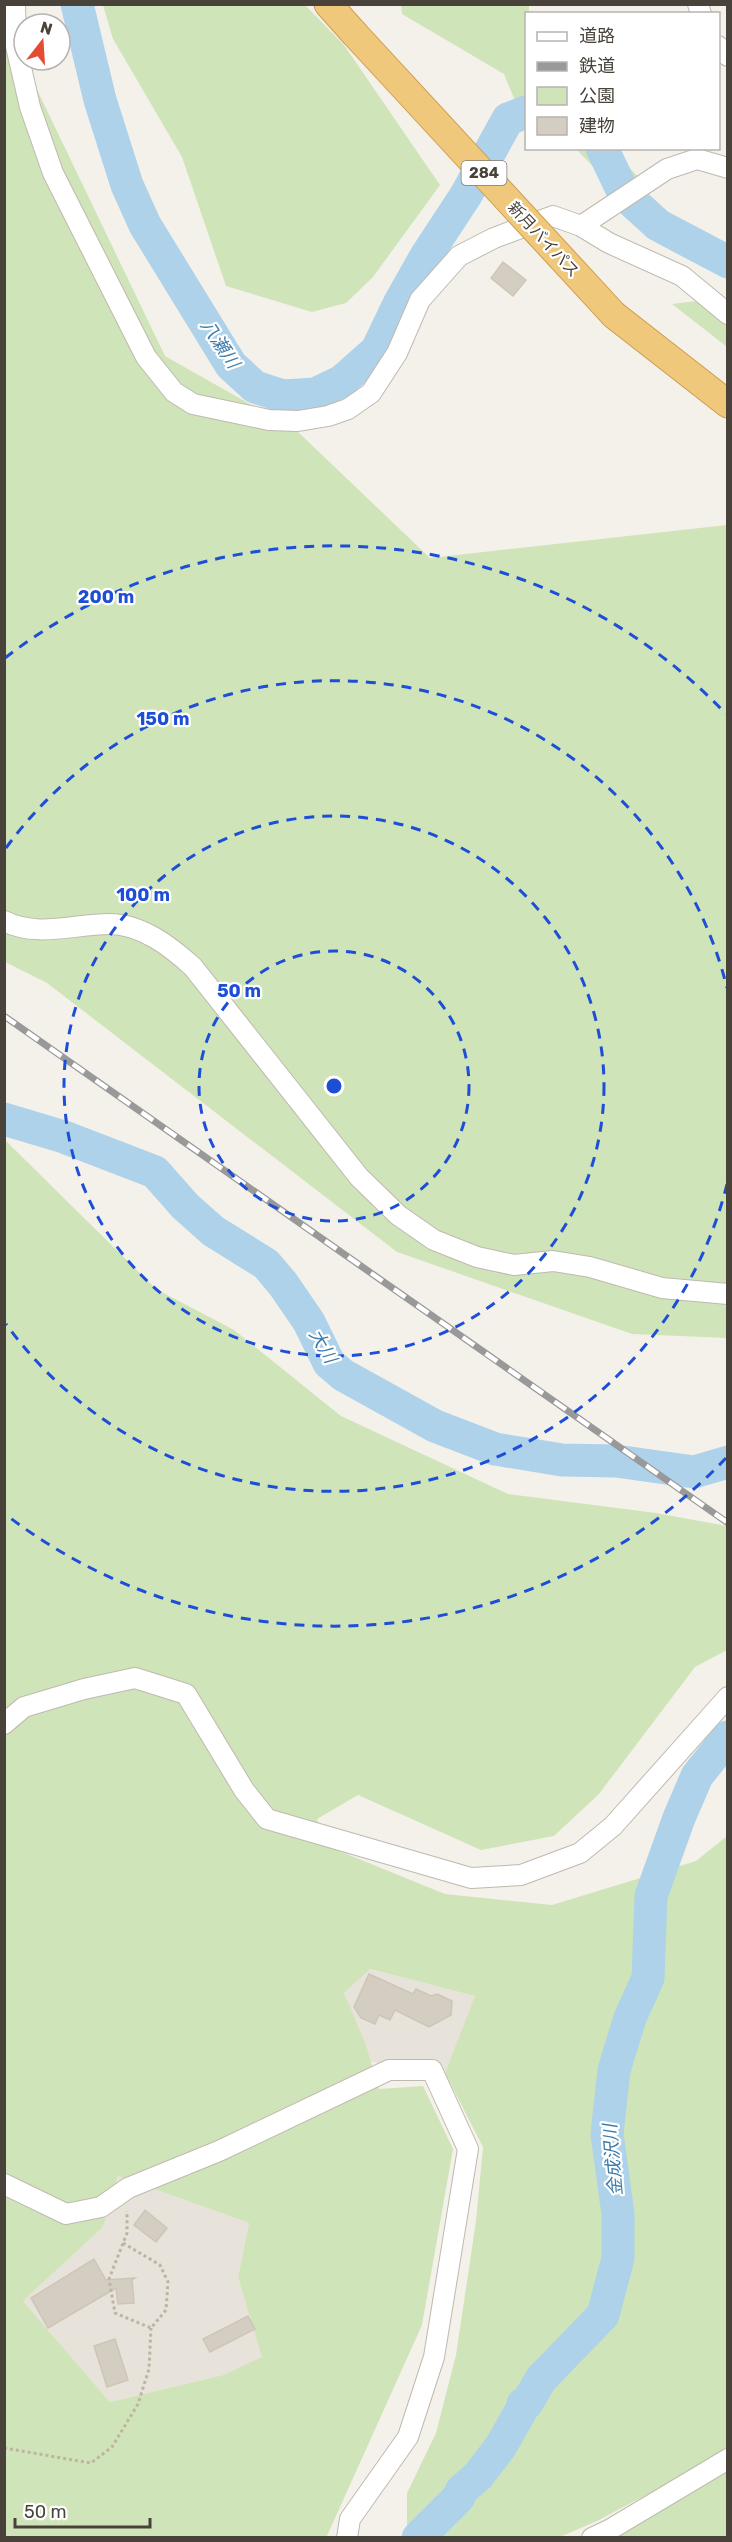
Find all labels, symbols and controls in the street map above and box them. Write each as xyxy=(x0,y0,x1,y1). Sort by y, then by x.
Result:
north arrow xyxy=(12,12,72,72)
legend xyxy=(525,12,720,150)
text: N xyxy=(38,17,55,39)
text: 道路 xyxy=(579,25,615,47)
text: 鉄道 xyxy=(579,55,615,77)
text: 公園 xyxy=(579,85,615,107)
text: 建物 xyxy=(579,115,615,137)
road number: 284 xyxy=(462,161,506,185)
street label: 新月バイパス xyxy=(504,198,583,281)
water label: 八瀬川 xyxy=(196,315,245,374)
text: 200 m xyxy=(78,586,134,608)
text: 150 m xyxy=(136,708,190,730)
text: 100 m xyxy=(116,884,170,906)
text: 50 m xyxy=(217,980,261,1002)
centre of rings xyxy=(324,1076,344,1096)
water label: 大川 xyxy=(304,1325,343,1369)
water label: 金成沢川 xyxy=(599,2121,627,2197)
scale bar xyxy=(15,2491,150,2529)
text: 50 m xyxy=(24,2501,67,2523)

